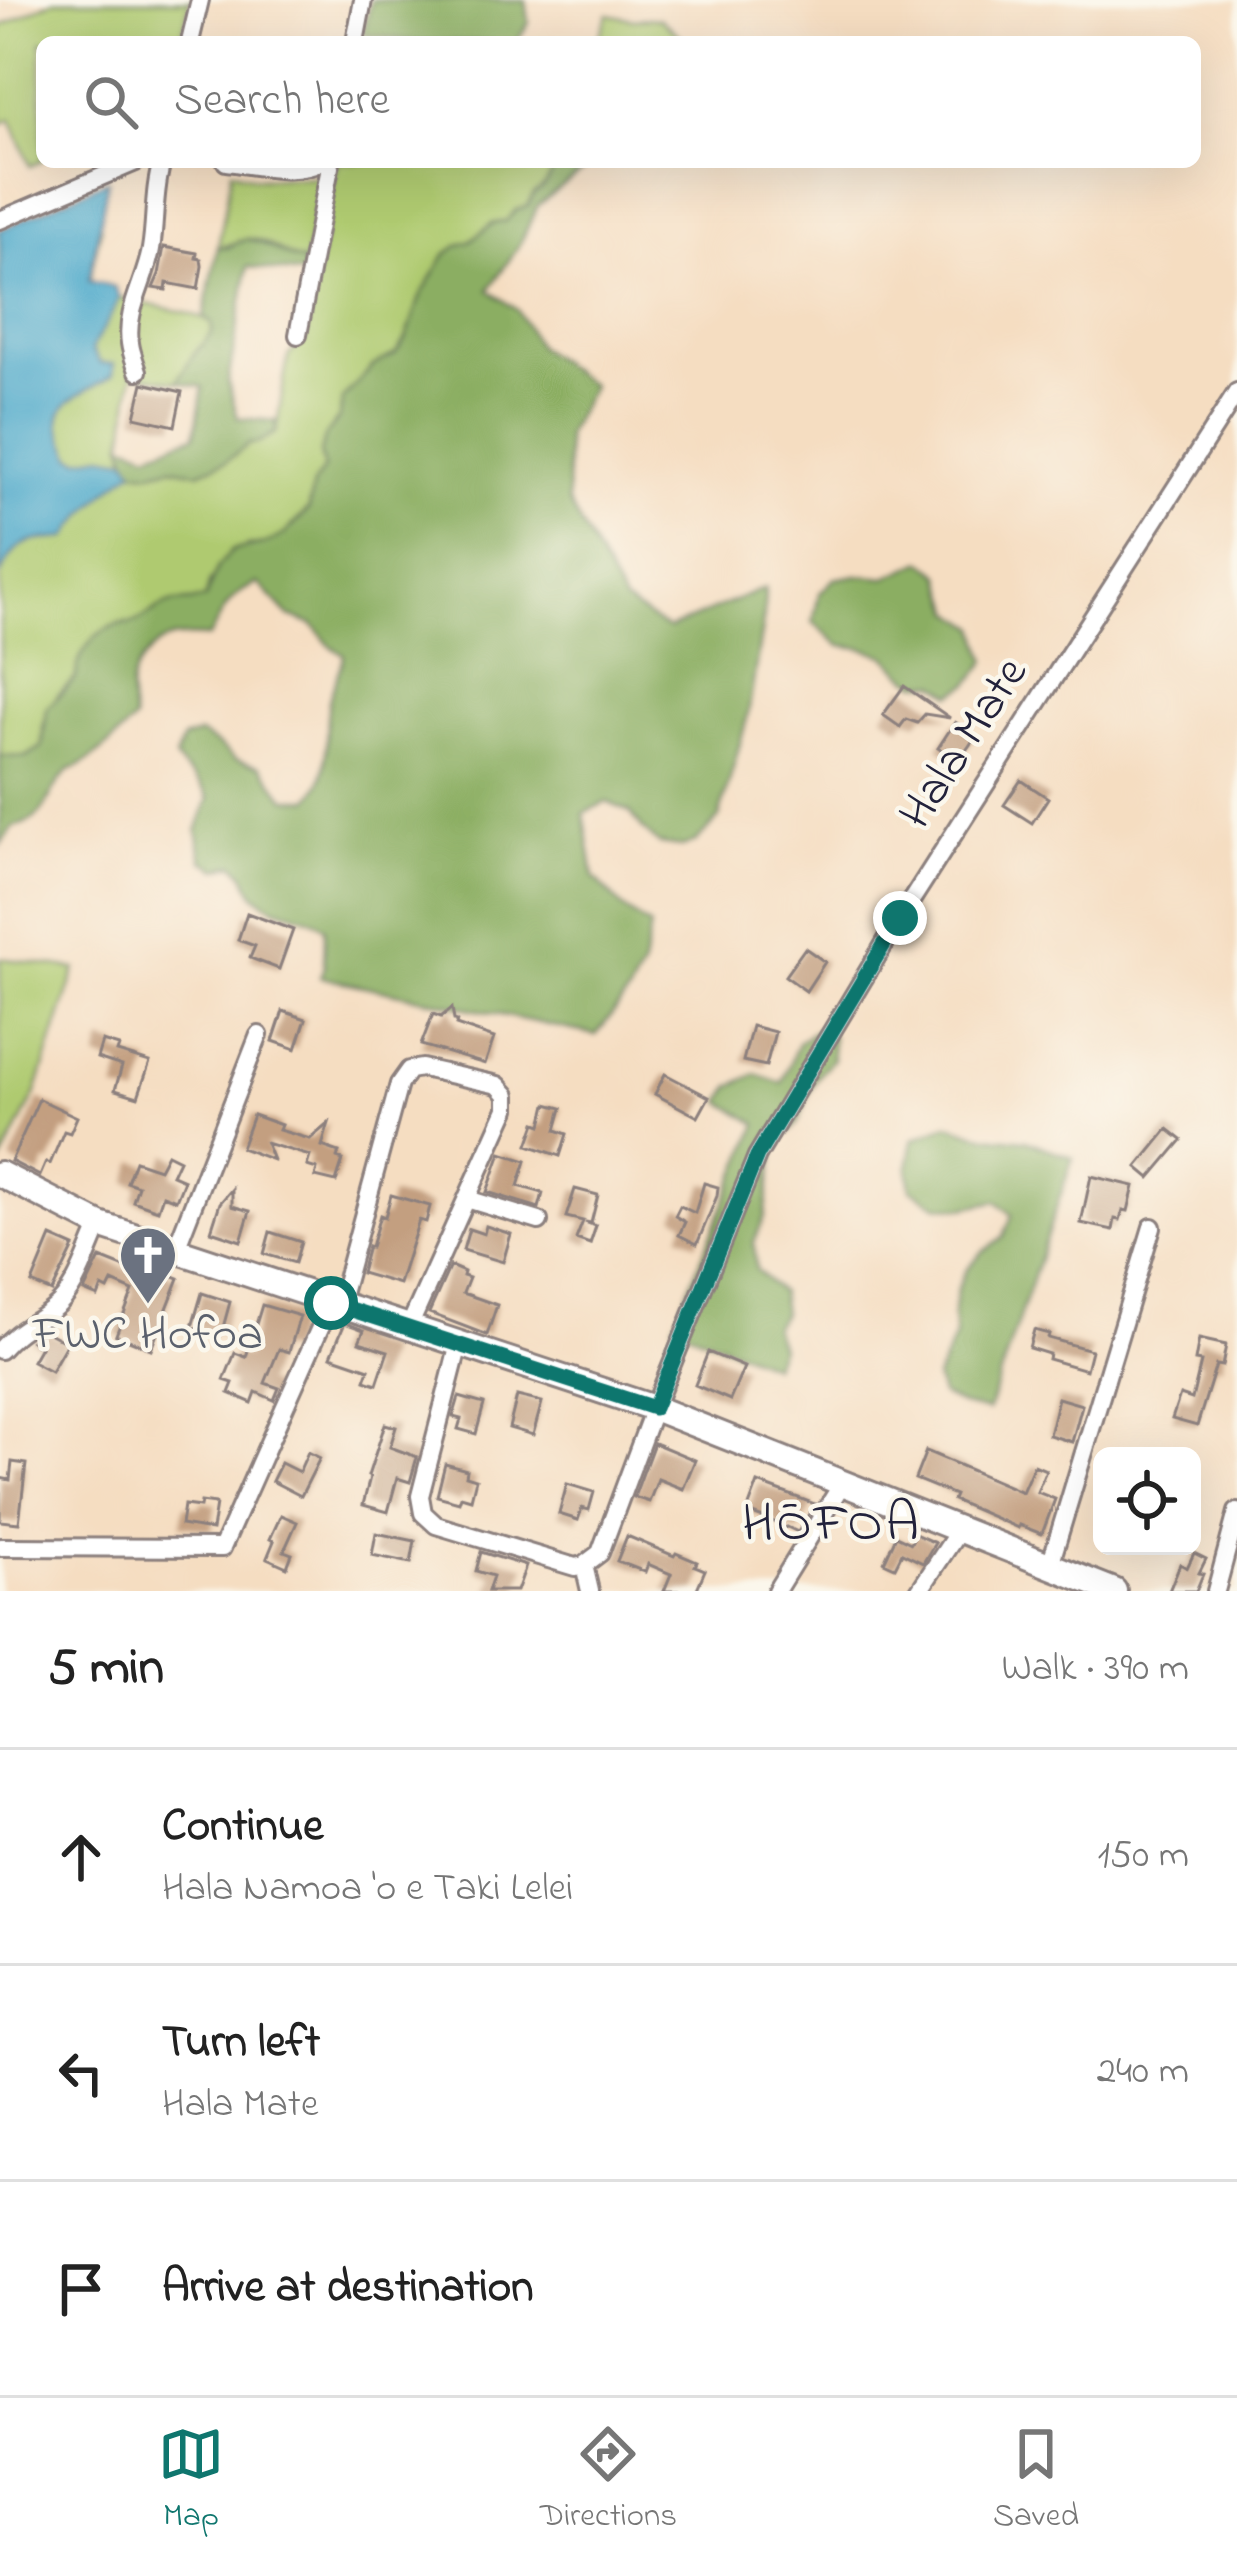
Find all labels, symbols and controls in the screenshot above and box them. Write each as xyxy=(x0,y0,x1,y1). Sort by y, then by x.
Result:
search box xyxy=(36,36,1201,168)
icon: search xyxy=(78,69,144,135)
text: Search here xyxy=(174,69,390,135)
street label: Hala Mate xyxy=(883,644,1047,844)
route end xyxy=(873,891,927,945)
church icon: FWC Hofoa xyxy=(117,1224,179,1306)
route start xyxy=(304,1276,358,1330)
place label: FWC Hofoa xyxy=(32,1301,263,1371)
map controls xyxy=(1093,1447,1201,1555)
button: locate xyxy=(1093,1447,1201,1555)
district label: HŌFOA xyxy=(742,1487,922,1565)
text: 5 min xyxy=(48,1632,164,1707)
text: Walk · 390 m xyxy=(1002,1641,1189,1698)
text: Continue xyxy=(162,1795,323,1861)
icon: ahead xyxy=(48,1824,114,1890)
text: 150 m xyxy=(1097,1828,1189,1885)
text: Hala Namoa 'o e Taki Lelei xyxy=(162,1861,573,1918)
text: Turn left xyxy=(162,2011,320,2077)
icon: left xyxy=(48,2040,114,2106)
text: 240 m xyxy=(1097,2044,1189,2101)
text: Hala Mate xyxy=(162,2077,318,2134)
icon: arrive xyxy=(48,2256,114,2322)
text: Arrive at destination xyxy=(162,2256,533,2322)
tab: Map xyxy=(158,2421,224,2541)
tab: Directions xyxy=(540,2421,677,2541)
tab: Saved xyxy=(993,2421,1079,2541)

